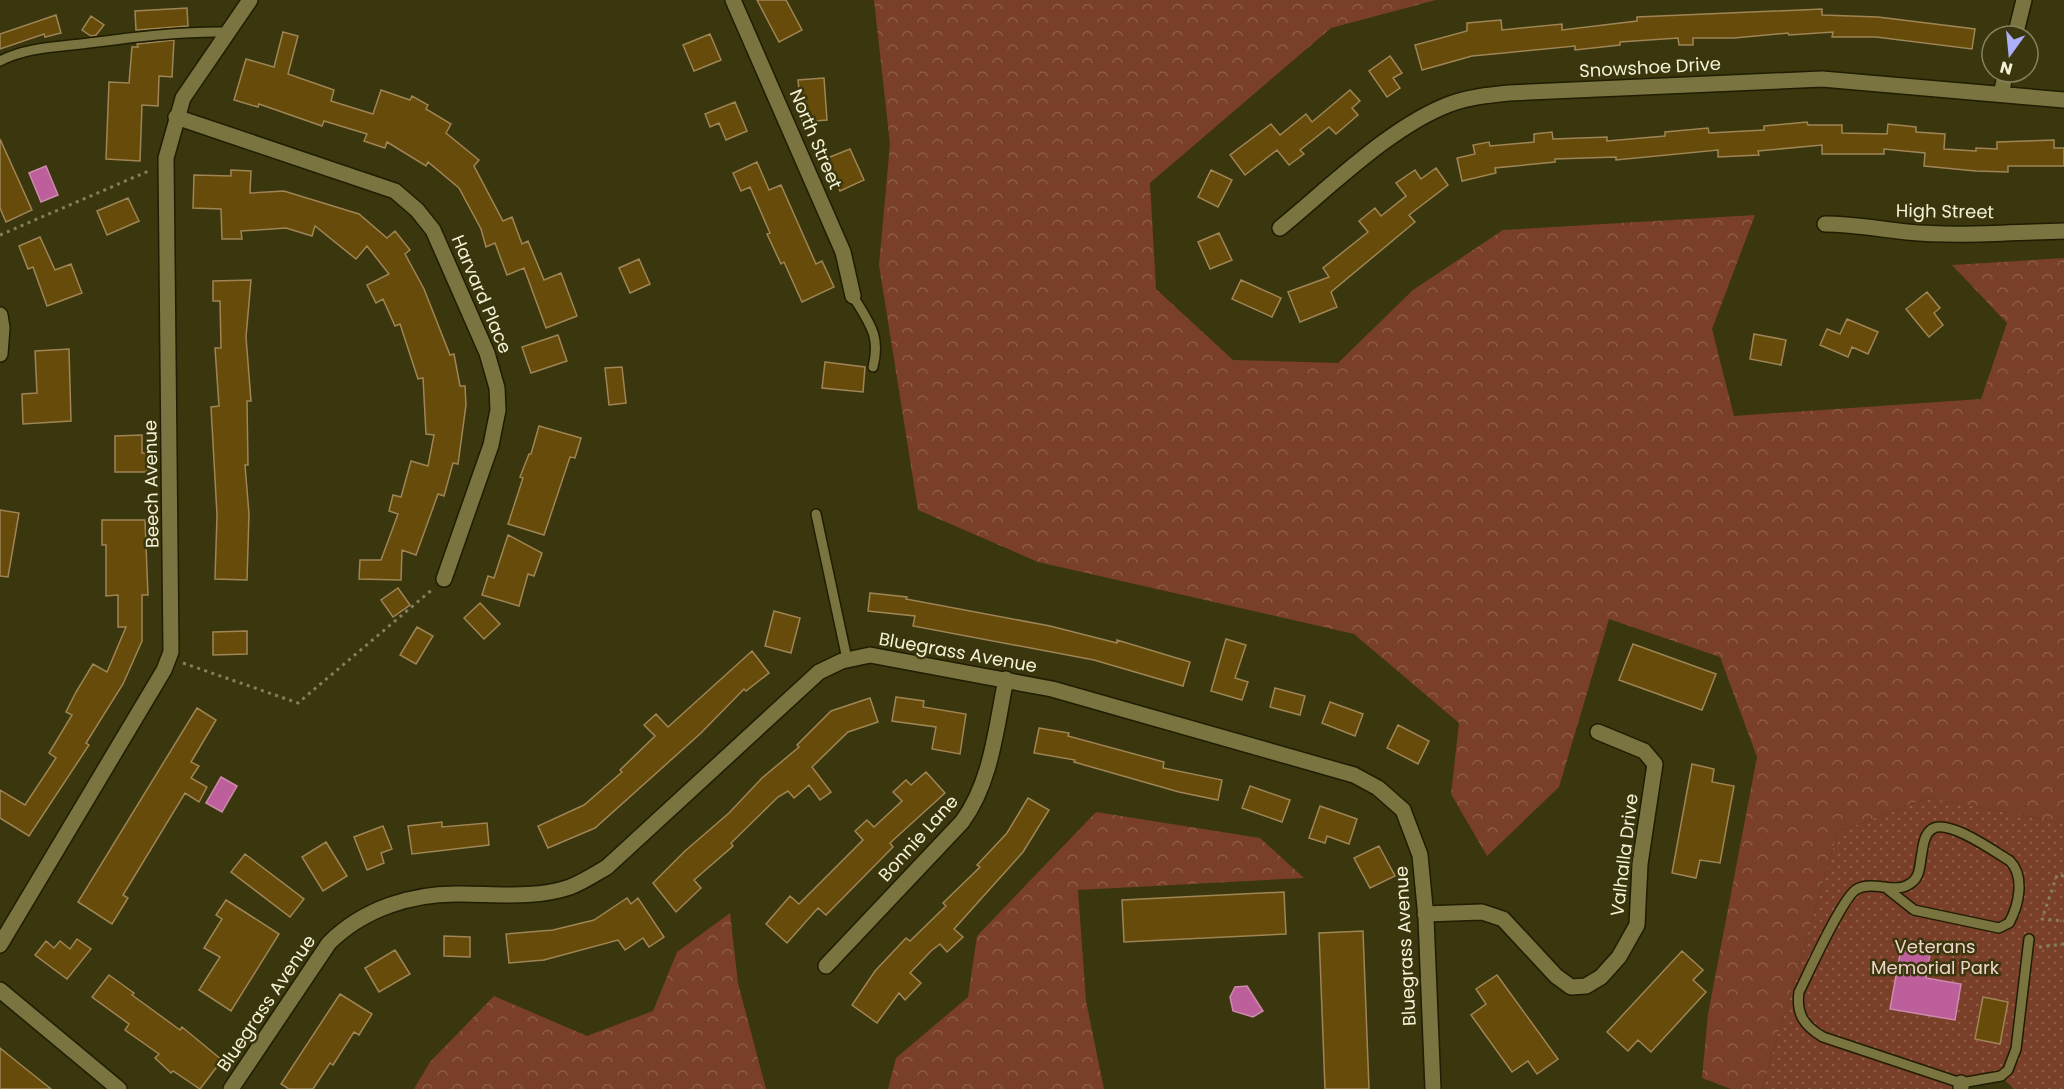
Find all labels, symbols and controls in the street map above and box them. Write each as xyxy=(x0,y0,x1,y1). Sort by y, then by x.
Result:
north arrow xyxy=(1980,24,2040,84)
street label: Snowshoe Drive xyxy=(1578,51,1722,83)
text: N xyxy=(1997,55,2015,81)
street label: North Street xyxy=(784,85,848,193)
street label: High Street xyxy=(1896,198,1994,224)
street label: Harvard Place xyxy=(446,231,518,357)
street label: Beech Avenue xyxy=(137,420,165,548)
street label: Bluegrass Avenue xyxy=(877,626,1039,678)
street label: Bonnie Lane xyxy=(872,789,964,887)
street label: Valhalla Drive xyxy=(1604,792,1644,918)
street label: Bluegrass Avenue xyxy=(1388,865,1422,1027)
street label: Bluegrass Avenue xyxy=(211,930,321,1076)
park label: Veterans Memorial Park xyxy=(1871,934,2000,980)

